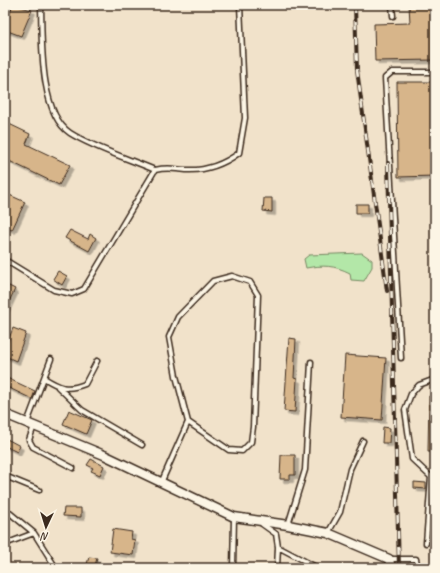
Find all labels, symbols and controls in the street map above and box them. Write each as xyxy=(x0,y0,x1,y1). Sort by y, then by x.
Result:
north arrow xyxy=(26,507,66,547)
text: N xyxy=(39,530,49,544)

